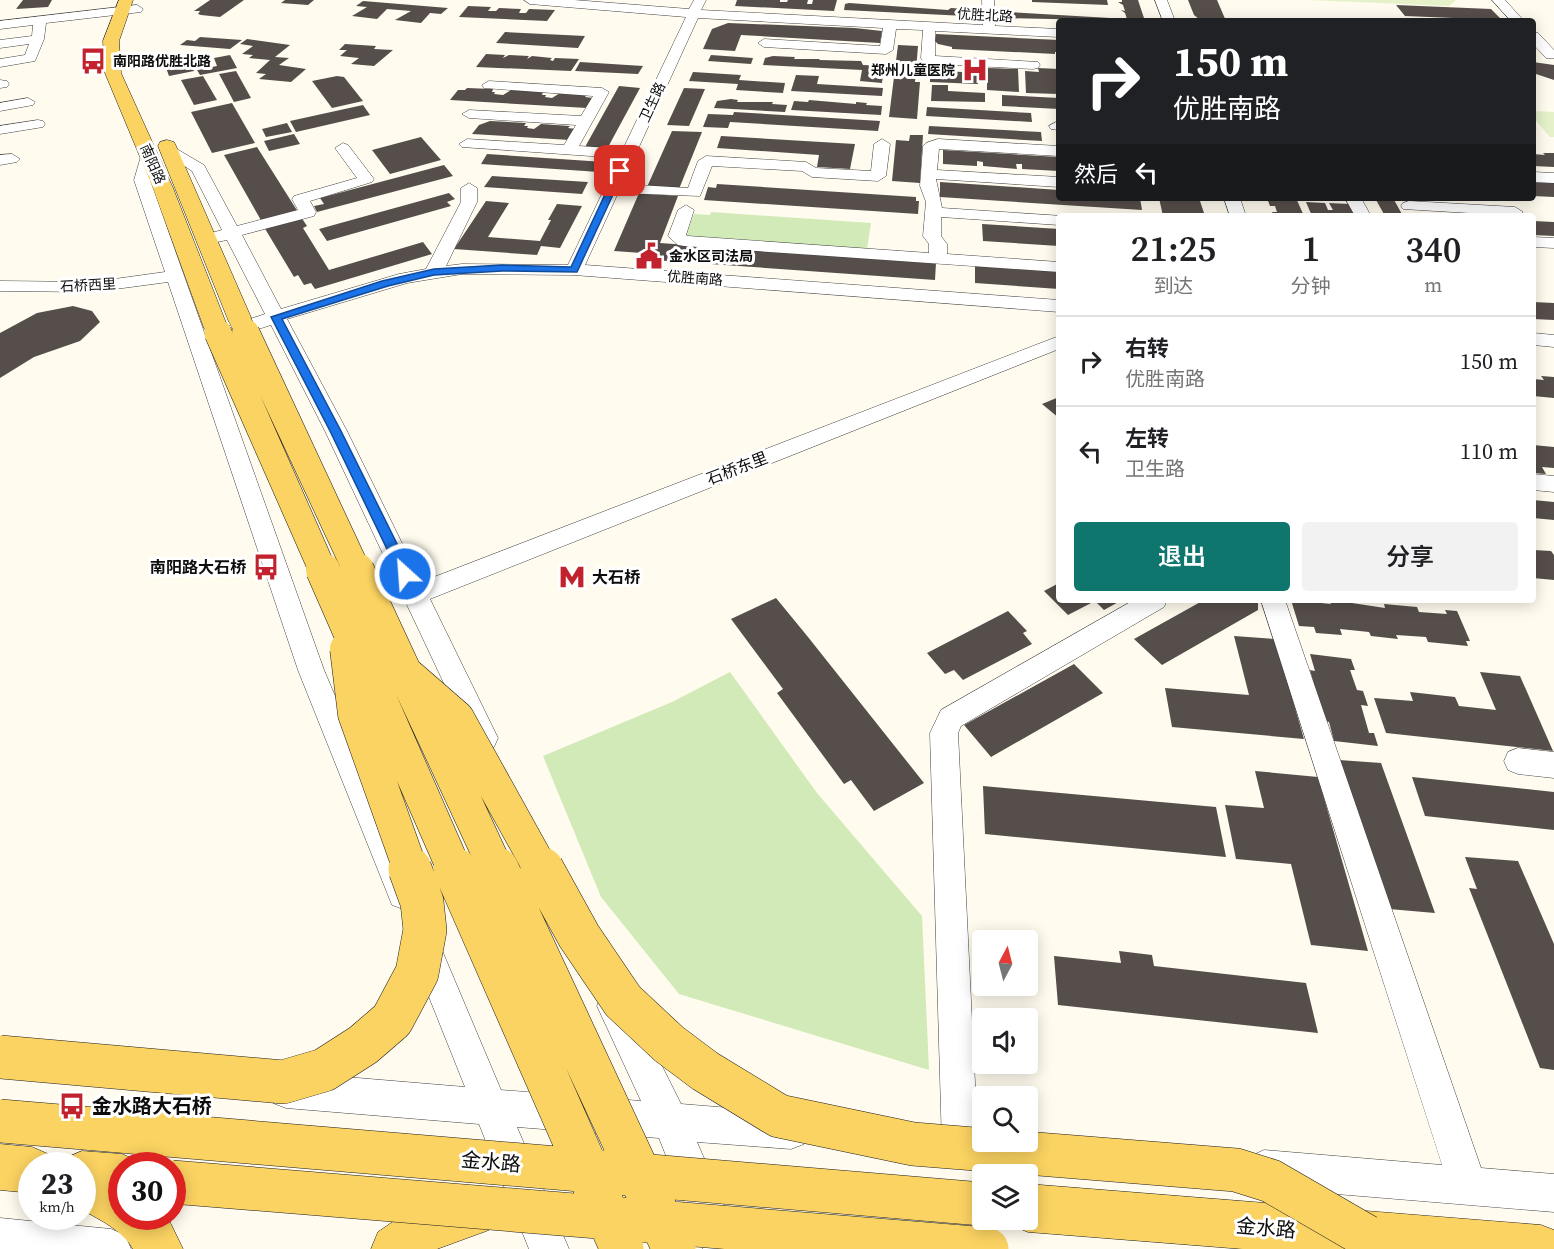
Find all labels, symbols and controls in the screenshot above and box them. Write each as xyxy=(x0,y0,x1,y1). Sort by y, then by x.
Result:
street label: 优胜北路 xyxy=(957,4,1013,26)
text: 150 m xyxy=(1173,32,1288,90)
icon: right xyxy=(1074,42,1152,120)
bus stop icon: 南阳路优胜北路 xyxy=(78,46,108,76)
place label: 南阳路优胜北路 xyxy=(113,51,211,71)
hospital icon: 郑州儿童医院 xyxy=(960,55,990,85)
place label: 郑州儿童医院 xyxy=(871,60,955,80)
street label: 卫生路 xyxy=(634,79,670,125)
text: 优胜南路 xyxy=(1173,90,1281,127)
street label: 南阳路 xyxy=(135,141,171,187)
pin xyxy=(594,145,645,196)
icon: arrive xyxy=(603,154,636,187)
icon: left xyxy=(1130,156,1163,189)
text: 然后 xyxy=(1074,159,1118,189)
text: 21:25 xyxy=(1131,224,1216,273)
text: 1 xyxy=(1301,224,1320,273)
text: 340 xyxy=(1405,225,1461,274)
public building icon: 金水区司法局 xyxy=(634,241,664,271)
place label: 金水区司法局 xyxy=(669,246,753,266)
street label: 优胜南路 xyxy=(666,266,724,290)
text: m xyxy=(1424,271,1442,299)
text: 到达 xyxy=(1153,272,1193,300)
text: 分钟 xyxy=(1291,272,1331,300)
street label: 石桥西里 xyxy=(60,274,116,296)
text: 右转 xyxy=(1125,333,1169,363)
icon: right xyxy=(1074,345,1107,378)
text: 150 m xyxy=(1460,346,1518,376)
text: 优胜南路 xyxy=(1125,365,1205,393)
text: 左转 xyxy=(1125,423,1169,453)
icon: left xyxy=(1074,435,1107,468)
text: 110 m xyxy=(1460,436,1518,466)
street label: 石桥东里 xyxy=(703,446,771,490)
text: 卫生路 xyxy=(1125,455,1185,483)
button: 退出 xyxy=(1074,522,1290,591)
button: 分享 xyxy=(1302,522,1518,591)
position arrow xyxy=(373,542,437,606)
bus stop icon: 南阳路大石桥 xyxy=(251,552,281,582)
place label: 南阳路大石桥 xyxy=(150,556,247,578)
metro station icon: 大石桥 xyxy=(557,562,587,592)
place label: 大石桥 xyxy=(592,566,641,588)
north arrow xyxy=(972,930,1038,996)
map controls xyxy=(972,930,1038,1230)
button: sound xyxy=(972,1008,1038,1074)
button: search xyxy=(972,1086,1038,1152)
bus stop icon: 金水路大石桥 xyxy=(57,1091,87,1121)
place label: 金水路大石桥 xyxy=(92,1092,212,1120)
street label: 金水路 xyxy=(460,1145,522,1179)
speed limit sign: 30 xyxy=(108,1152,186,1230)
text: 23 xyxy=(41,1163,73,1204)
button: layers xyxy=(972,1164,1038,1230)
text: km/h xyxy=(39,1196,75,1217)
street label: 金水路 xyxy=(1235,1211,1297,1245)

